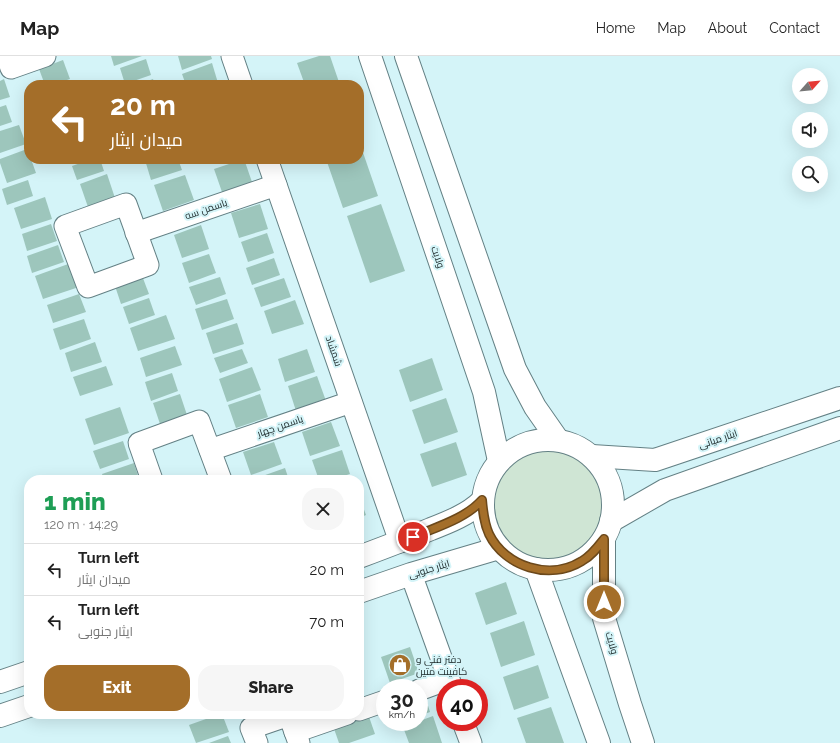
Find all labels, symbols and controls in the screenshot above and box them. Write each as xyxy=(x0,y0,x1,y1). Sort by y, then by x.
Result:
text: Map xyxy=(20,17,59,39)
text: Home xyxy=(596,20,635,36)
text: Map xyxy=(657,20,686,36)
text: About xyxy=(708,20,747,36)
text: Contact xyxy=(769,20,820,36)
north arrow xyxy=(792,68,828,104)
map controls xyxy=(792,68,828,192)
text: 20 m xyxy=(110,89,176,122)
icon: left xyxy=(44,96,96,148)
button: sound xyxy=(792,112,828,148)
text: میدان ایثار xyxy=(110,129,183,150)
button: search xyxy=(792,156,828,192)
street label: یاسمن سه xyxy=(183,196,229,222)
street label: ولایت xyxy=(429,244,447,270)
street label: شمشاد xyxy=(324,334,344,368)
street label: یاسمن چهار xyxy=(255,413,305,440)
street label: ایثار میانی xyxy=(697,427,739,452)
text: 1 min xyxy=(44,487,106,516)
button: close xyxy=(302,488,344,530)
text: 120 m · 14:29 xyxy=(44,517,118,532)
pin xyxy=(396,520,430,554)
icon: arrive xyxy=(402,526,424,548)
text: Turn left xyxy=(78,549,139,567)
street label: ایثار جنوبی xyxy=(407,558,451,581)
icon: left xyxy=(44,559,66,581)
text: 20 m xyxy=(309,561,344,579)
text: میدان ایثار xyxy=(78,572,131,587)
position arrow xyxy=(583,581,625,623)
text: Turn left xyxy=(78,601,139,619)
icon: left xyxy=(44,611,66,633)
text: 70 m xyxy=(309,613,344,631)
text: ایثار جنوبی xyxy=(78,624,133,639)
street label: ولایت xyxy=(604,631,620,655)
shop icon: دفتر فنی و کافینت متین xyxy=(387,652,413,678)
place label: دفتر فنی و کافینت متین xyxy=(416,654,467,678)
button: Exit xyxy=(44,665,190,711)
button: Share xyxy=(198,665,344,711)
speed limit sign: 40 xyxy=(436,679,488,731)
text: 30 xyxy=(390,688,414,712)
text: km/h xyxy=(389,709,415,720)

